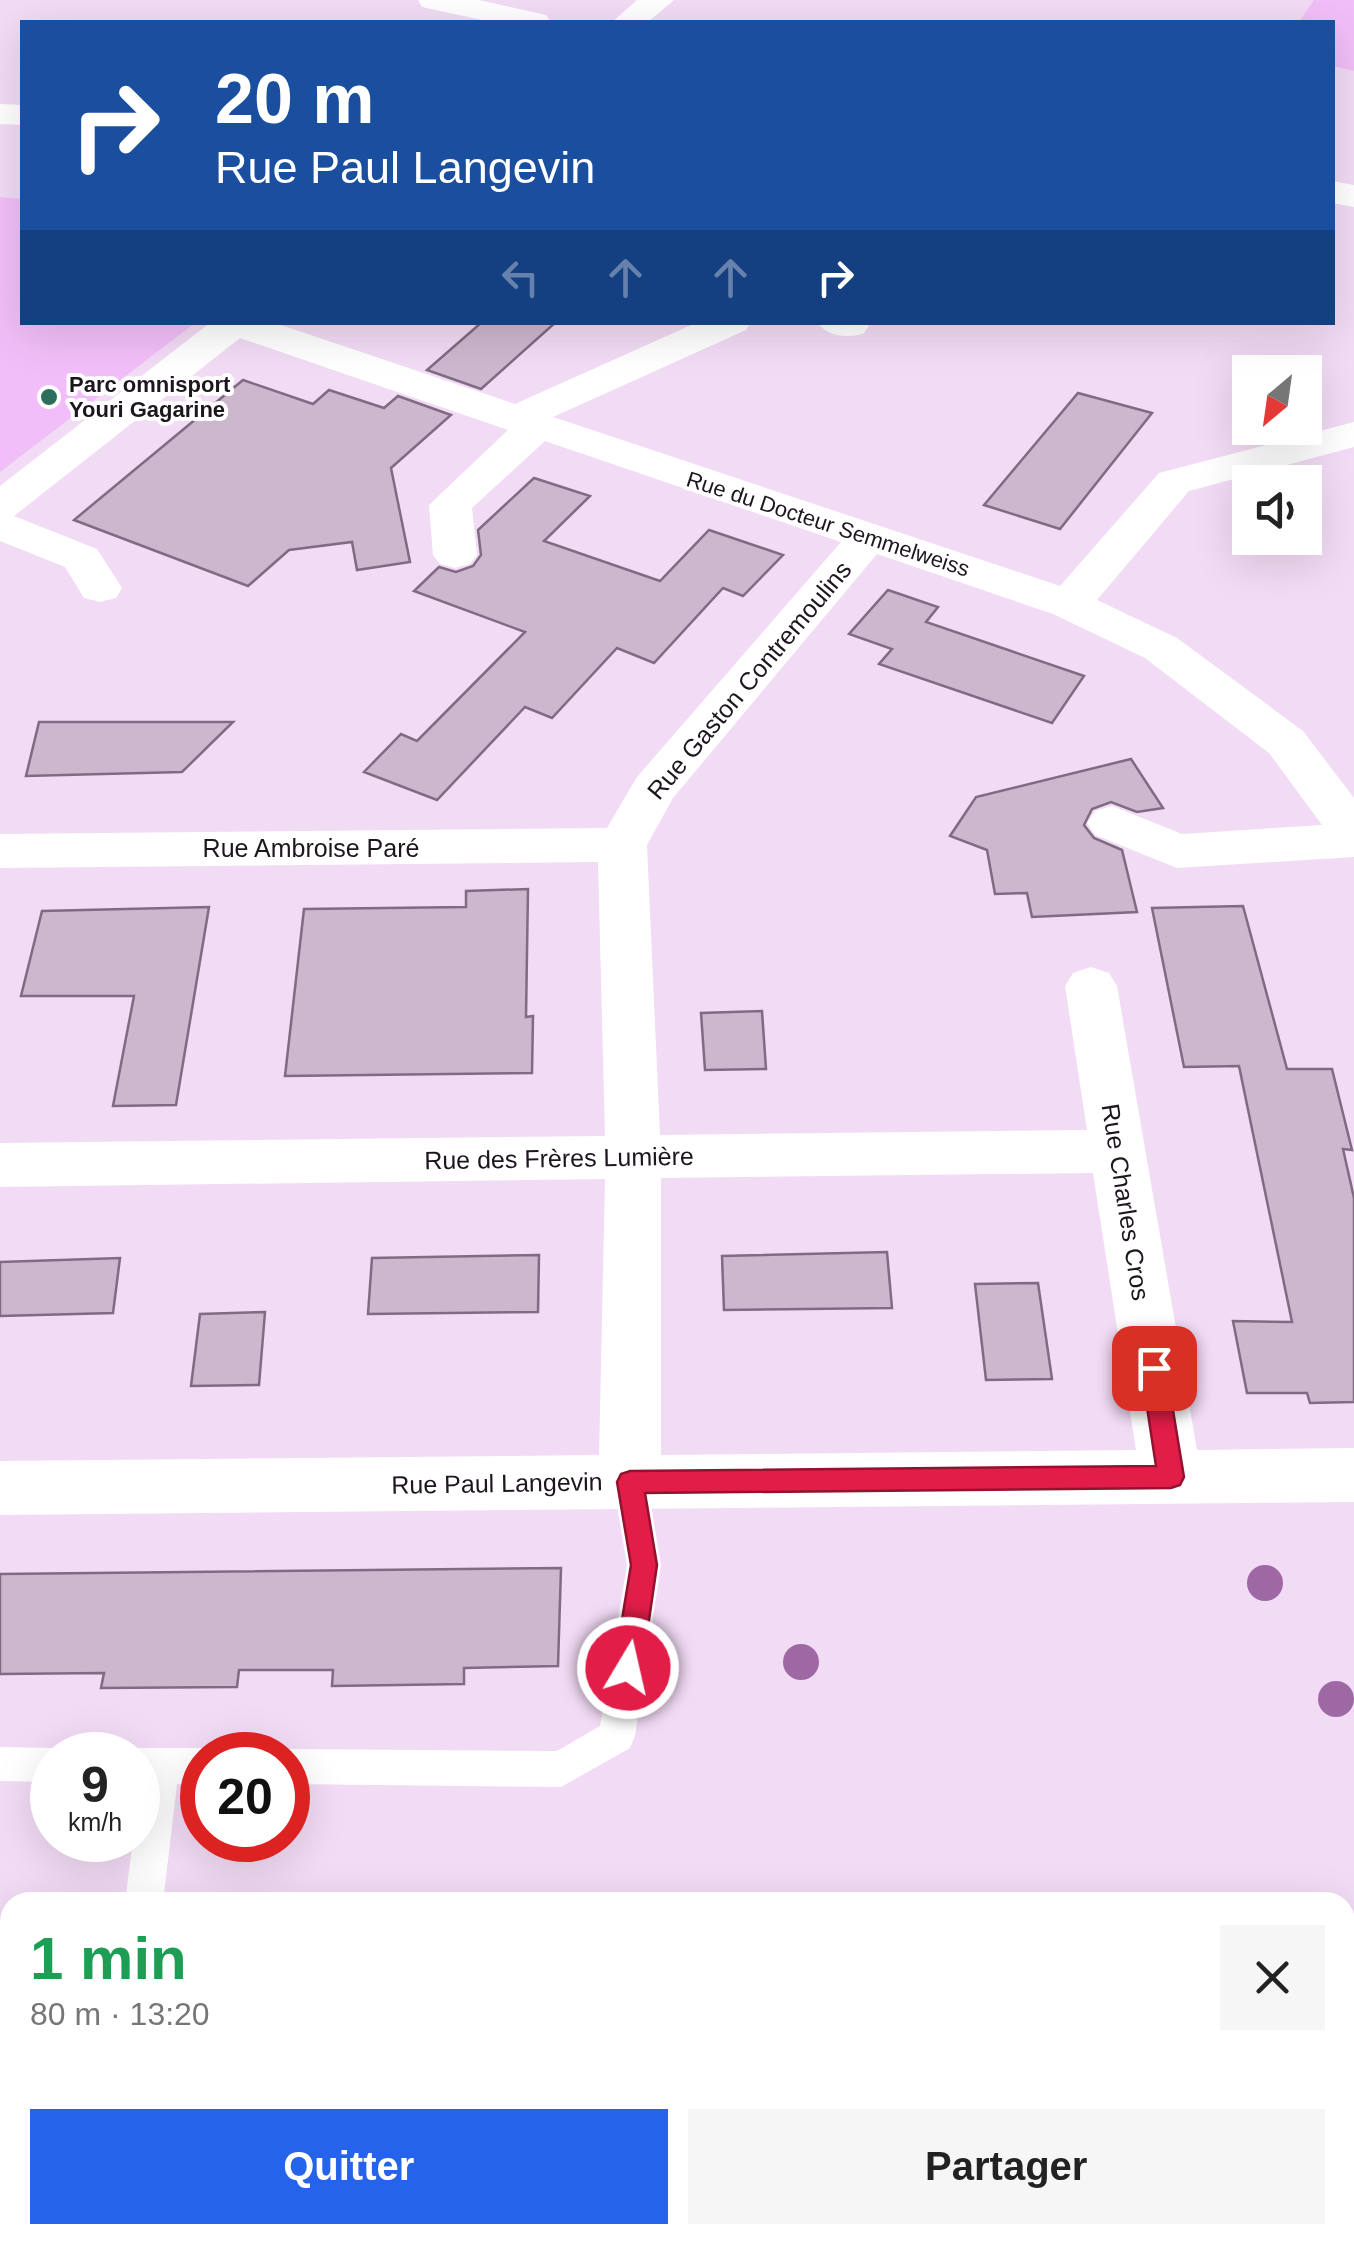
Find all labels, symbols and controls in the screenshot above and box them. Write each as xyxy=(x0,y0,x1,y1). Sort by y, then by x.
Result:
icon: right xyxy=(50,60,180,190)
text: 20 m xyxy=(215,60,375,138)
text: Rue Paul Langevin xyxy=(215,142,595,193)
icon: left xyxy=(493,250,548,305)
icon: ahead xyxy=(598,250,653,305)
icon: ahead xyxy=(703,250,758,305)
icon: right xyxy=(808,250,863,305)
north arrow xyxy=(1232,355,1322,445)
map controls xyxy=(1232,355,1322,555)
place label: Parc omnisport Youri Gagarine xyxy=(69,372,231,422)
marker: Parc omnisport Youri Gagarine xyxy=(38,386,60,408)
button: sound xyxy=(1232,465,1322,555)
street label: Rue du Docteur Semmelweiss xyxy=(683,466,973,582)
street label: Rue Gaston Contremoulins xyxy=(641,556,857,804)
street label: Rue Ambroise Paré xyxy=(203,834,419,862)
street label: Rue Charles Cros xyxy=(1097,1102,1155,1302)
street label: Rue des Frères Lumière xyxy=(424,1142,694,1174)
pin xyxy=(1112,1326,1197,1411)
icon: arrive xyxy=(1127,1341,1182,1396)
street label: Rue Paul Langevin xyxy=(391,1467,603,1499)
position arrow xyxy=(576,1616,680,1720)
speed limit sign: 20 xyxy=(180,1732,310,1862)
text: 9 xyxy=(81,1757,109,1813)
text: km/h xyxy=(68,1808,122,1836)
text: 1 min xyxy=(30,1925,187,1992)
button: close xyxy=(1220,1925,1325,2030)
text: 80 m · 13:20 xyxy=(30,1996,210,2032)
button: Quitter xyxy=(30,2109,668,2224)
button: Partager xyxy=(688,2109,1325,2224)

